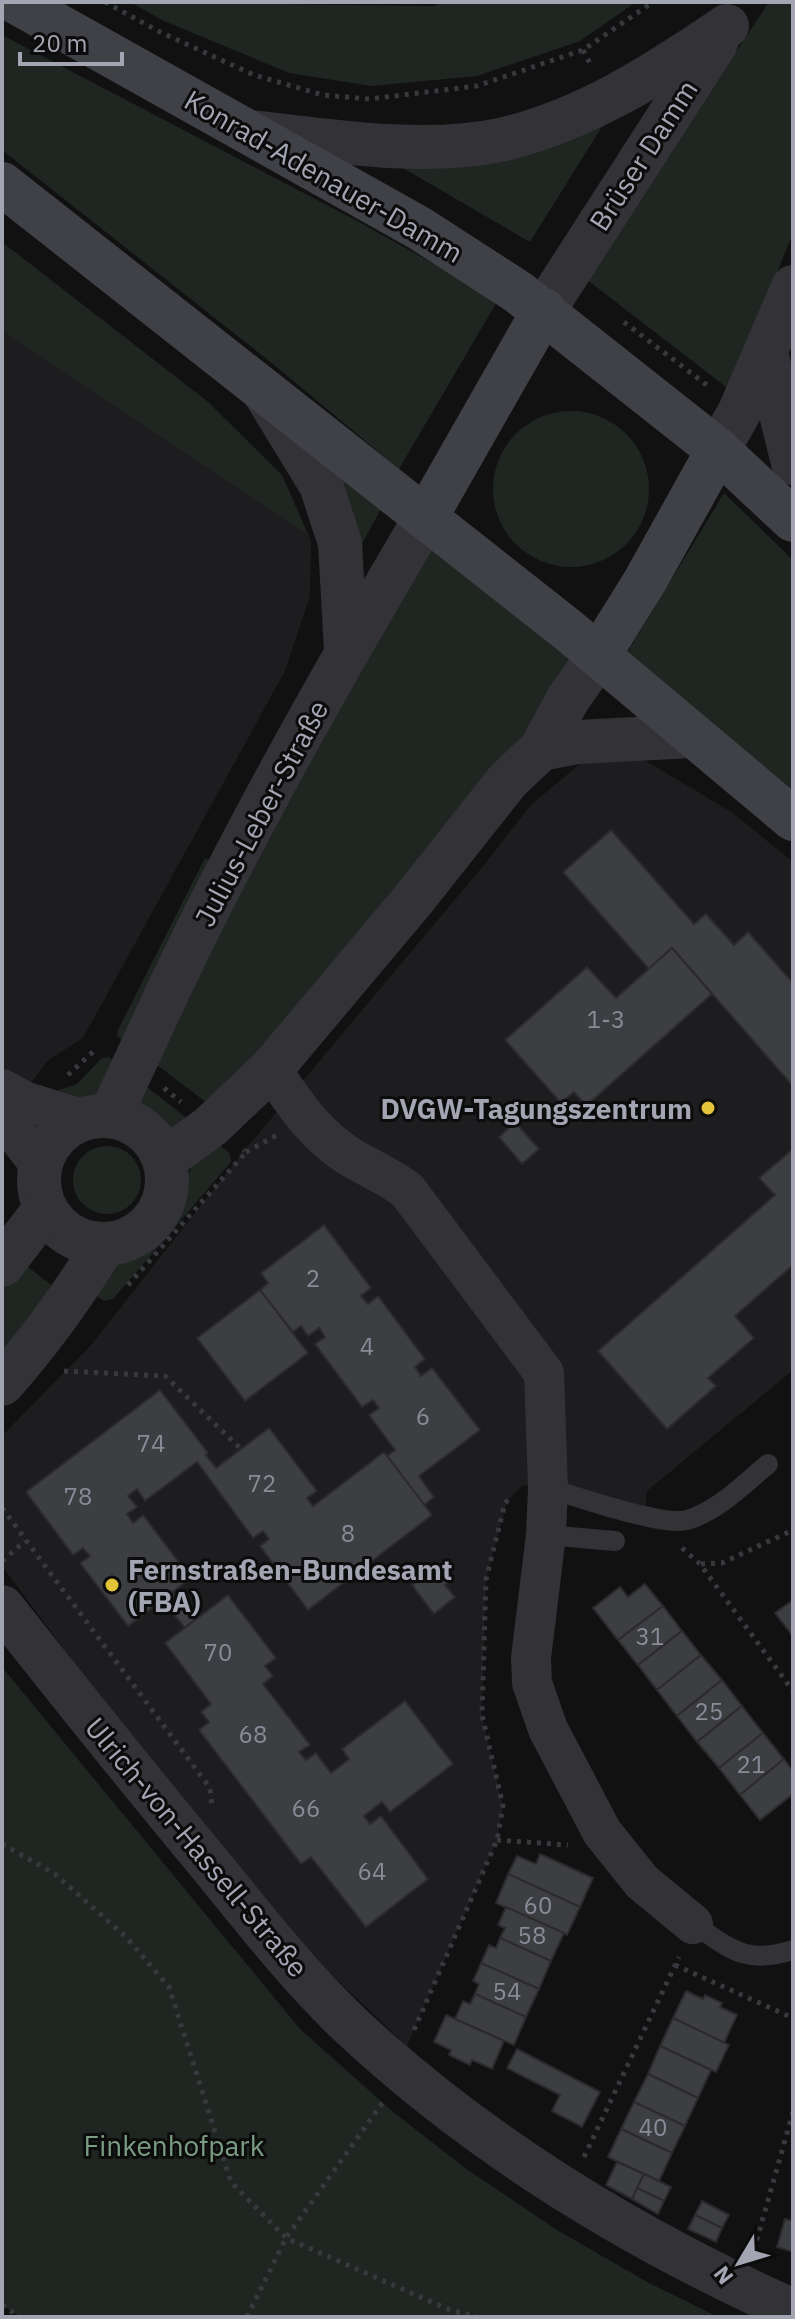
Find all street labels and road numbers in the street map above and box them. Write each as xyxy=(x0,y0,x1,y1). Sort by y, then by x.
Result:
street label: Brüser Damm xyxy=(580,72,706,238)
street label: Konrad-Adenauer-Damm xyxy=(178,81,470,271)
street label: Julius-Leber-Straße xyxy=(186,694,336,932)
street label: Ulrich-von-Hassell-Straße xyxy=(77,1709,317,1985)

